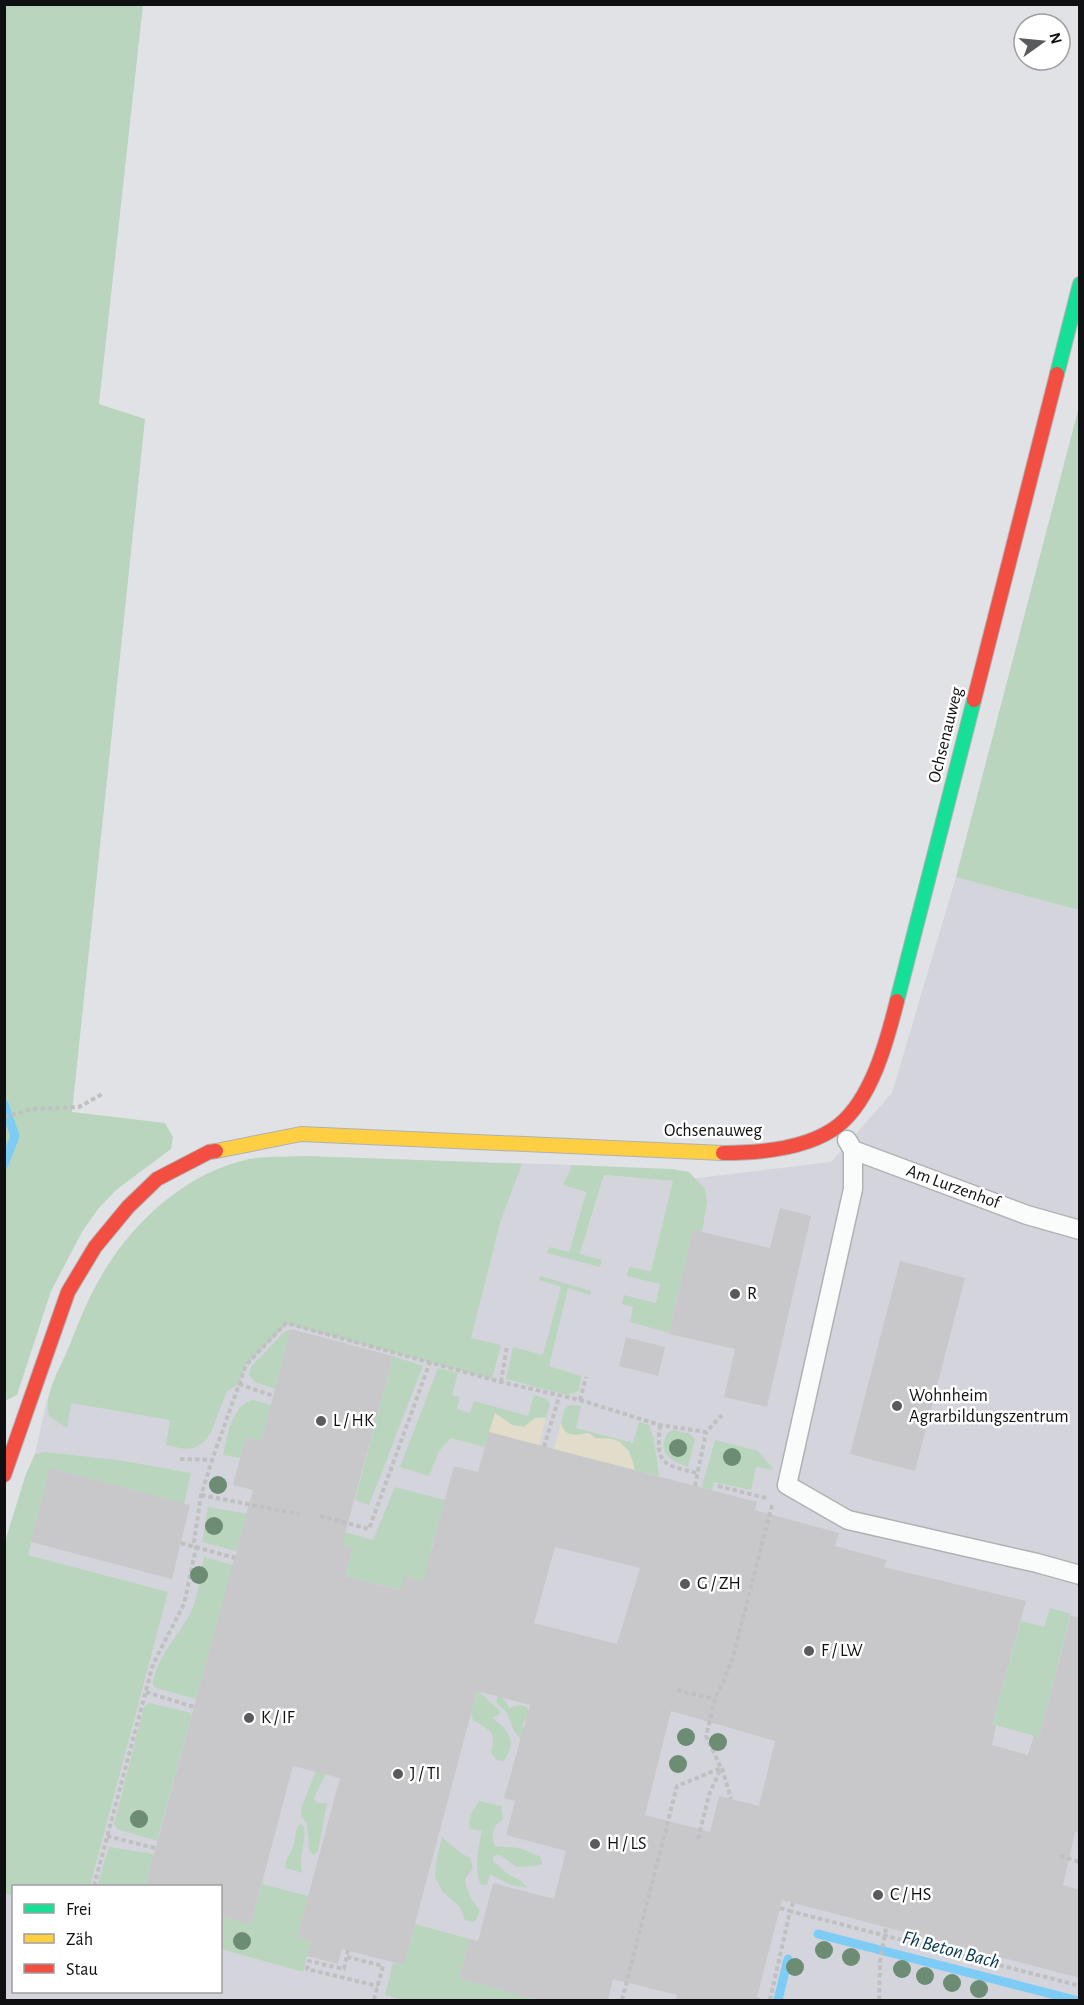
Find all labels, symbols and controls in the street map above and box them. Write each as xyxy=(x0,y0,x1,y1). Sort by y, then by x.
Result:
north arrow xyxy=(1012,12,1072,72)
text: N xyxy=(1046,31,1065,46)
street label: Ochsenauweg xyxy=(925,685,967,785)
street label: Ochsenauweg xyxy=(664,1122,762,1140)
street label: Am Lurzenhof xyxy=(904,1162,1004,1213)
place label: R xyxy=(747,1285,757,1303)
marker: R xyxy=(728,1287,742,1301)
place label: Wohnheim Agrarbildungszentrum xyxy=(909,1387,1069,1426)
marker: Wohnheim Agrarbildungszentrum xyxy=(890,1399,904,1413)
place label: L / HK xyxy=(333,1412,374,1430)
marker: L / HK xyxy=(314,1414,328,1428)
place label: G / ZH xyxy=(697,1575,741,1593)
marker: G / ZH xyxy=(678,1577,692,1591)
place label: F / LW xyxy=(821,1642,863,1660)
marker: F / LW xyxy=(802,1644,816,1658)
place label: K / IF xyxy=(261,1709,295,1727)
marker: K / IF xyxy=(242,1711,256,1725)
place label: J / TI xyxy=(410,1765,440,1783)
marker: J / TI xyxy=(391,1767,405,1781)
place label: H / LS xyxy=(607,1835,646,1853)
marker: H / LS xyxy=(588,1837,602,1851)
legend xyxy=(12,1885,222,1993)
place label: C / HS xyxy=(890,1886,931,1904)
marker: C / HS xyxy=(871,1888,885,1902)
text: Frei xyxy=(66,1901,92,1919)
water label: Fh Beton Bach xyxy=(900,1927,1002,1973)
text: Zäh xyxy=(66,1931,93,1949)
text: Stau xyxy=(66,1961,98,1979)

